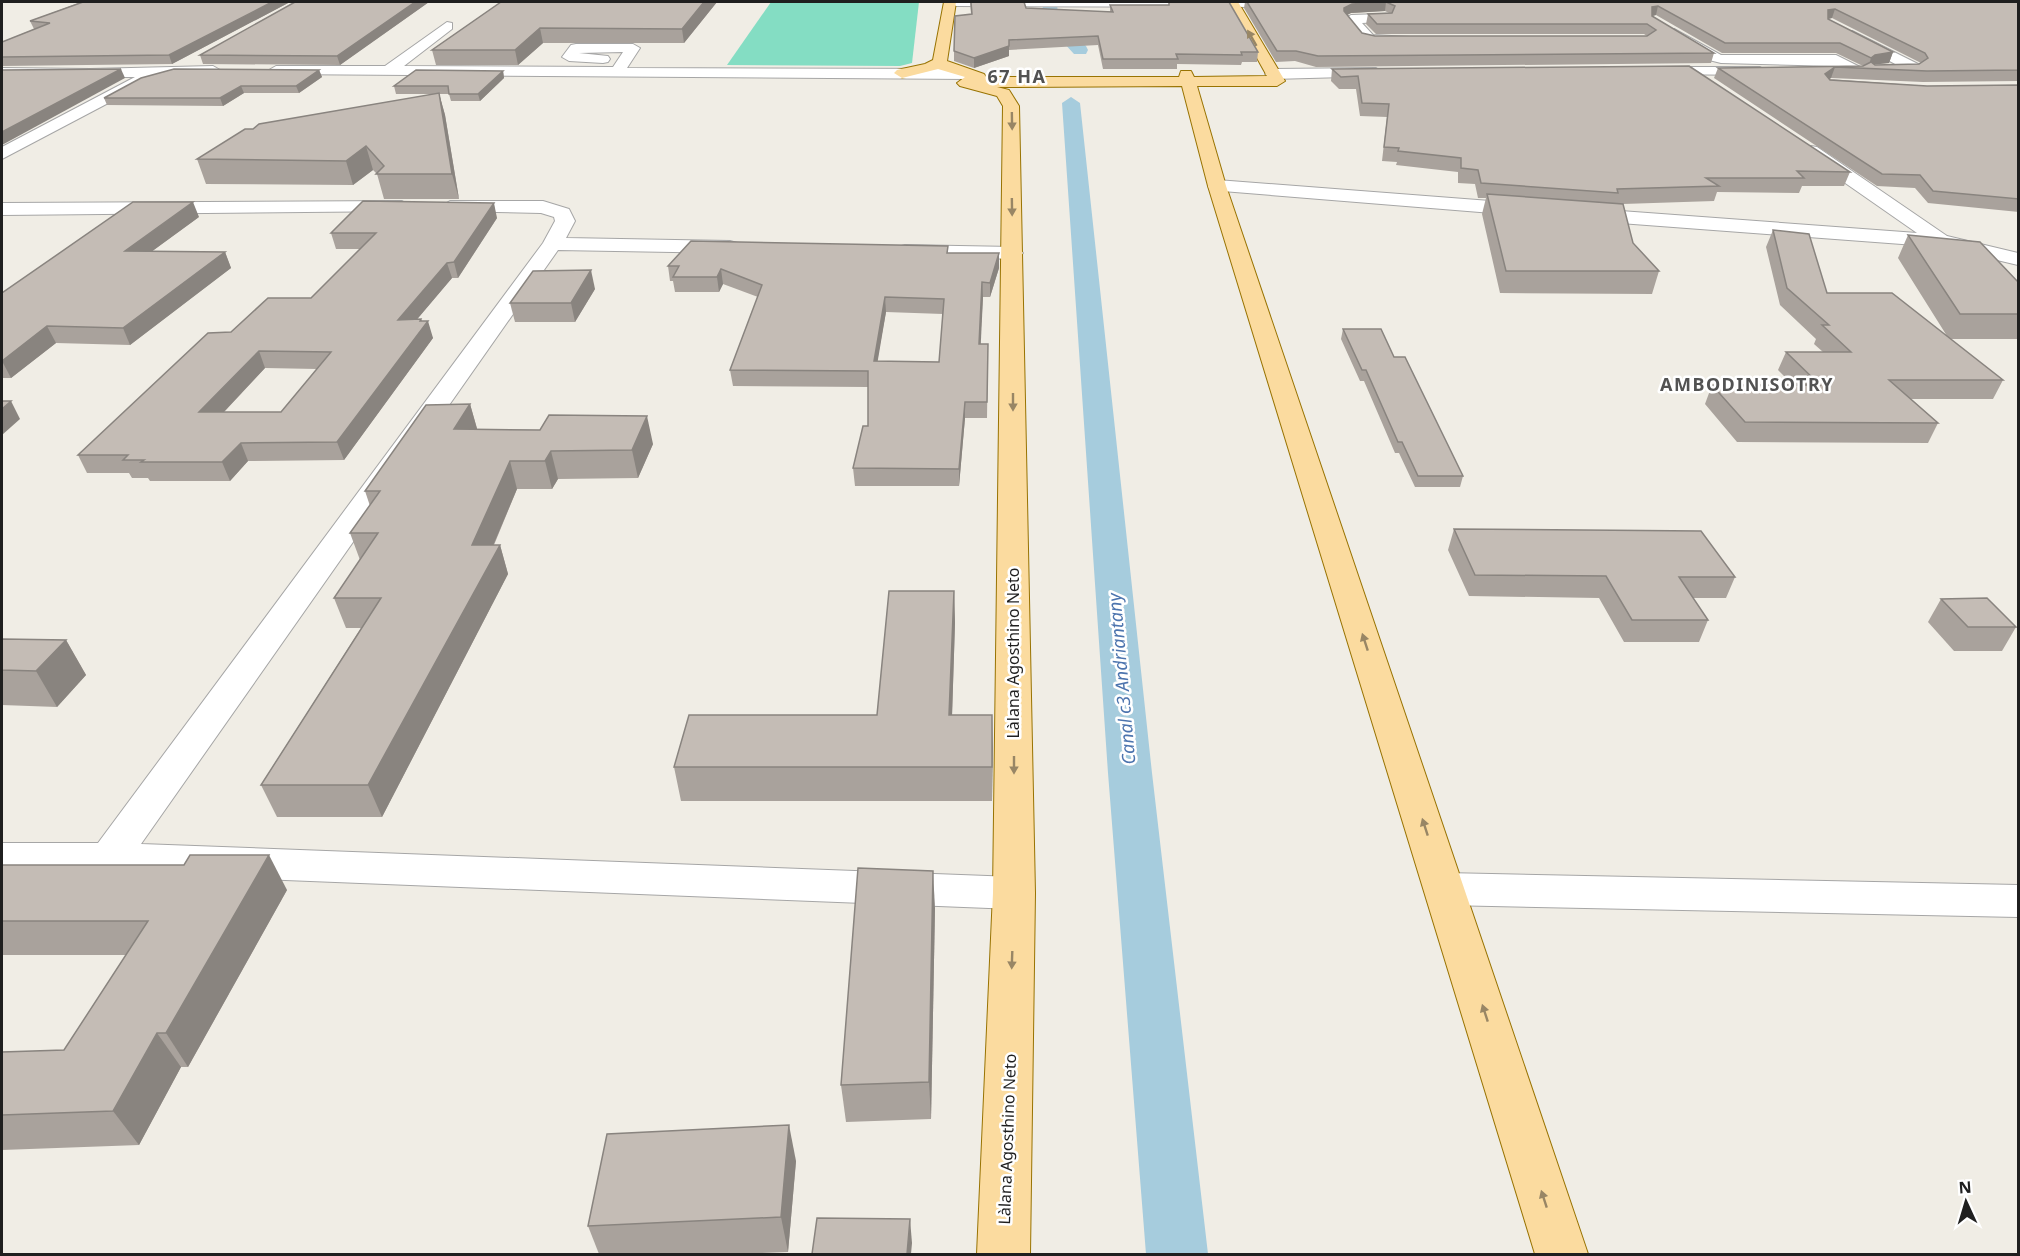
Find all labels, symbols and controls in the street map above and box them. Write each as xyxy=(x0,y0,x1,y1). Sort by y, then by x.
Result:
one-way arrow xyxy=(1248,29,1258,46)
district label: 67 HA xyxy=(988,64,1047,88)
one-way arrow xyxy=(1007,111,1016,130)
one-way arrow xyxy=(1007,197,1017,216)
district label: AMBODINISOTRY xyxy=(1660,372,1834,396)
one-way arrow xyxy=(1008,392,1018,411)
street label: Làlana Agosthino Neto xyxy=(1002,567,1024,739)
water label: Canal c3 Andriantany xyxy=(1101,591,1140,766)
one-way arrow xyxy=(1360,633,1369,651)
one-way arrow xyxy=(1009,755,1019,774)
one-way arrow xyxy=(1420,818,1430,836)
one-way arrow xyxy=(1007,950,1017,969)
one-way arrow xyxy=(1479,1004,1489,1022)
street label: Làlana Agosthino Neto xyxy=(993,1053,1021,1225)
north arrow xyxy=(1936,1172,1996,1232)
text: N xyxy=(1958,1176,1972,1198)
one-way arrow xyxy=(1539,1190,1548,1208)

